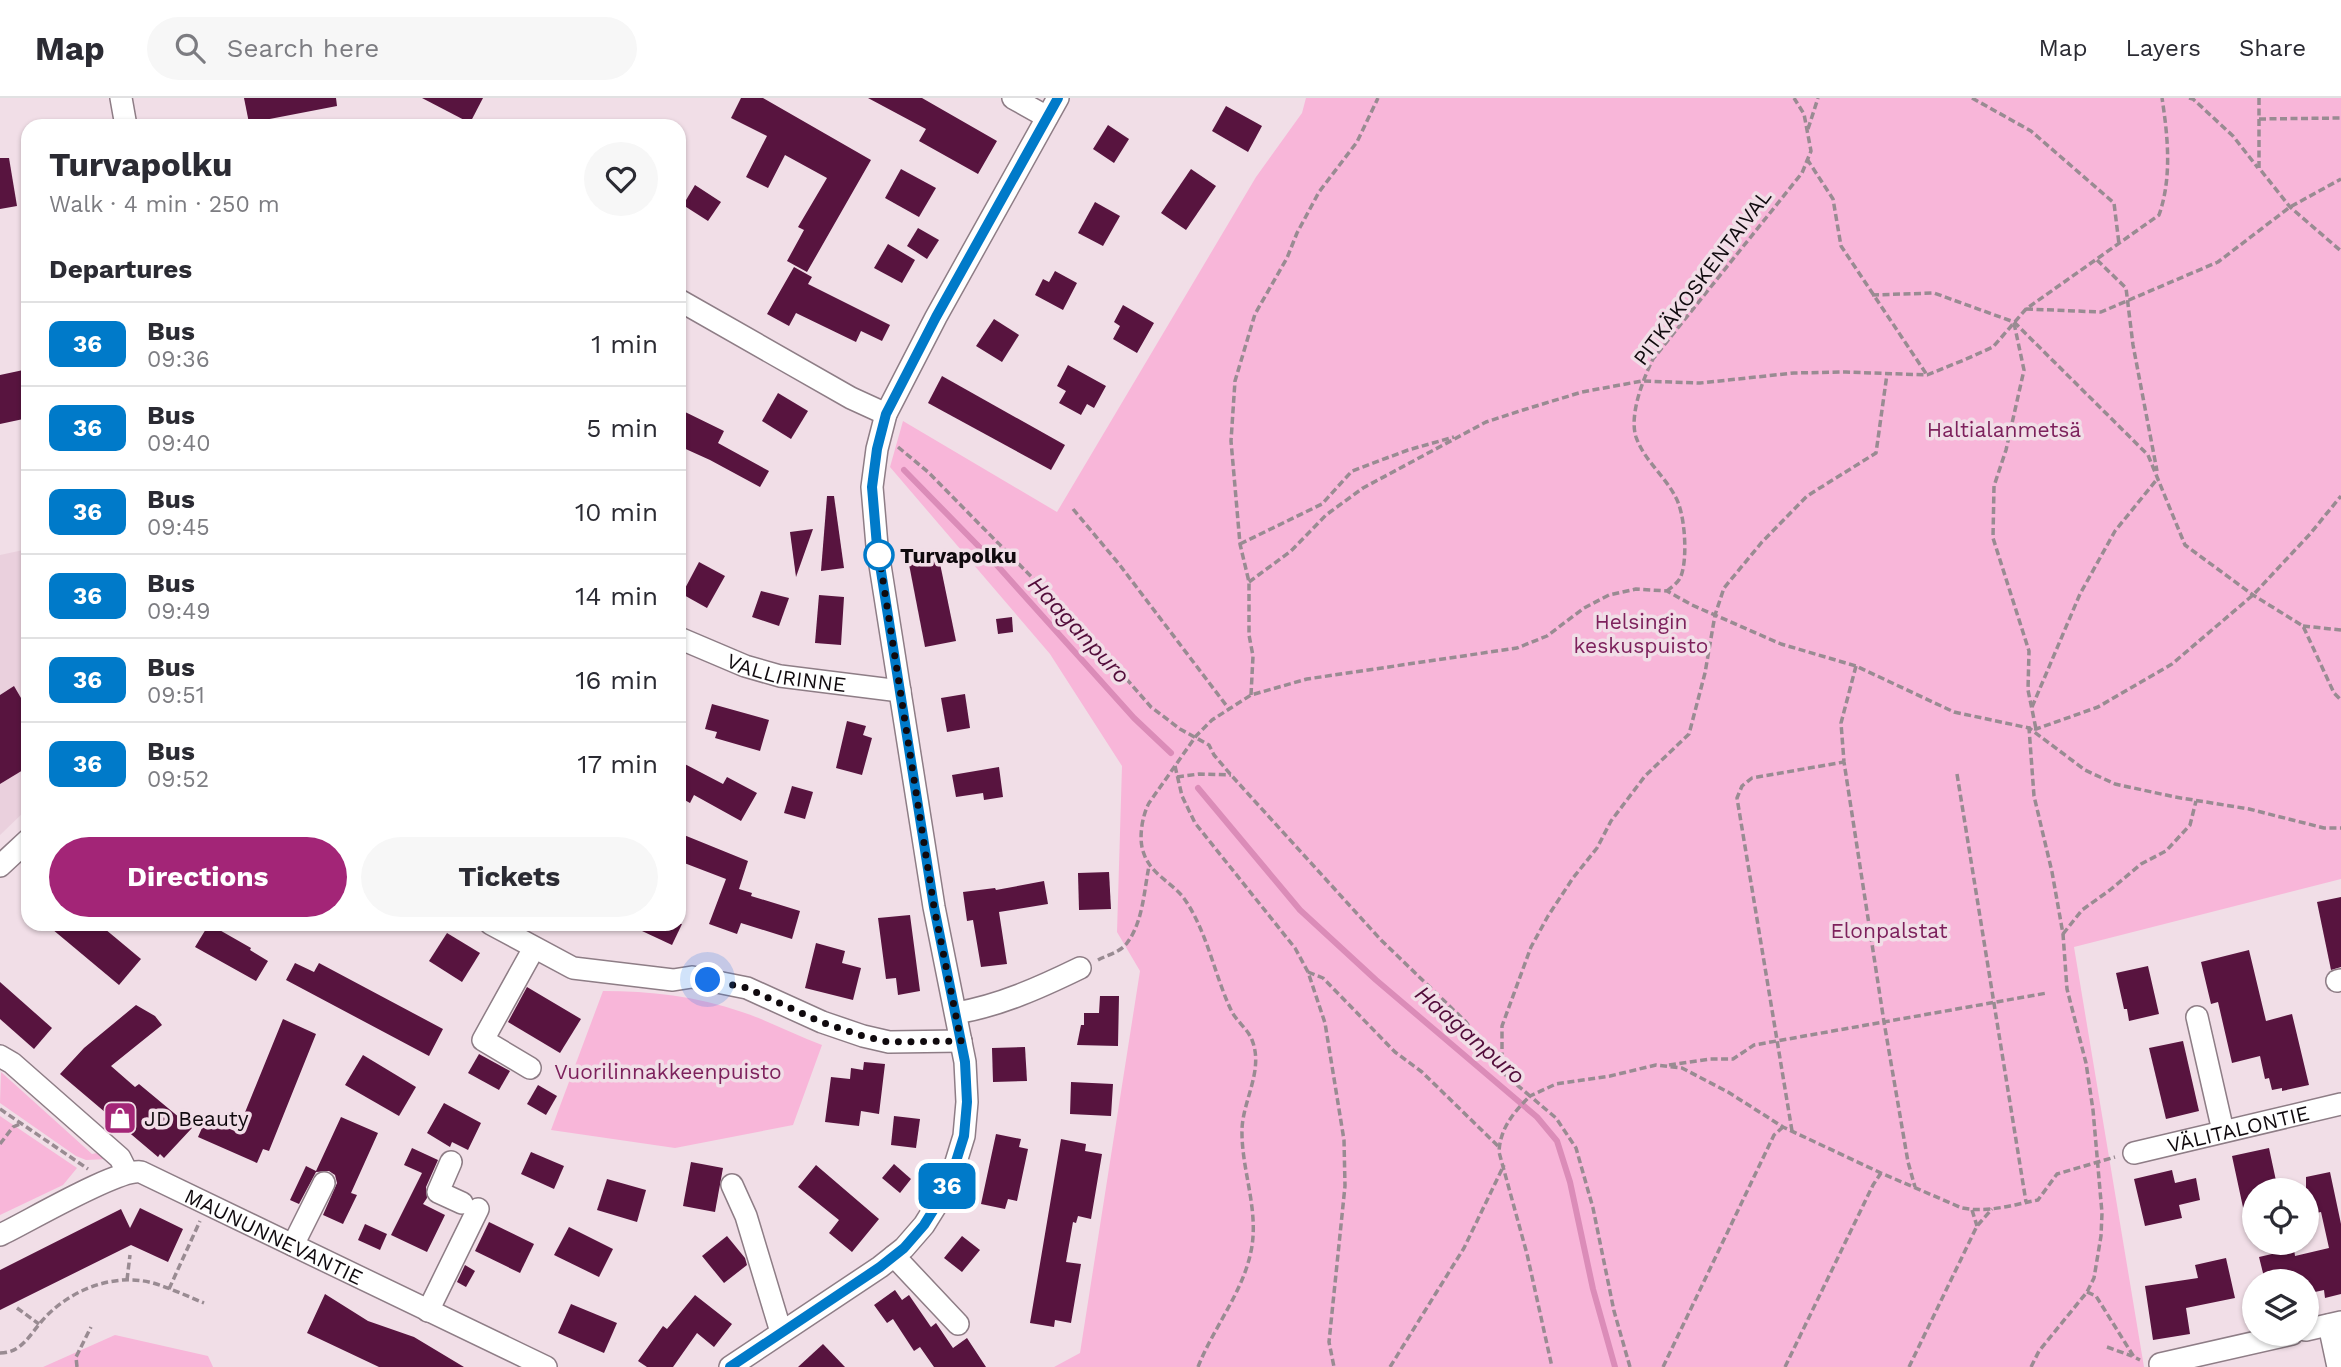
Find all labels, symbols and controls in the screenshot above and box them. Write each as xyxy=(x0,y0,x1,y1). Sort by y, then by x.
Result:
search box xyxy=(147,17,637,80)
text: Map xyxy=(35,29,105,68)
icon: search xyxy=(171,29,209,67)
text: Search here xyxy=(227,33,379,63)
text: Map xyxy=(2039,34,2087,62)
text: Layers xyxy=(2125,34,2201,62)
text: Share xyxy=(2239,34,2306,62)
button: heart xyxy=(584,142,658,216)
text: Turvapolku xyxy=(49,145,232,184)
street label: PITKÄKOSKENTAIVAL xyxy=(1628,184,1776,370)
text: Walk · 4 min · 250 m xyxy=(49,191,280,218)
text: Departures xyxy=(49,254,192,284)
text: Bus xyxy=(147,316,195,346)
text: 1 min xyxy=(591,329,658,359)
text: 36 xyxy=(73,330,102,358)
text: 09:36 xyxy=(147,346,210,373)
text: Bus xyxy=(147,400,195,430)
text: 5 min xyxy=(586,413,658,443)
text: 36 xyxy=(73,414,102,442)
park label: Haltialanmetsä xyxy=(1927,417,2081,442)
text: 09:40 xyxy=(147,430,211,457)
text: Bus xyxy=(147,484,195,514)
text: 10 min xyxy=(575,497,658,527)
text: 36 xyxy=(73,498,102,526)
text: 09:45 xyxy=(147,514,210,541)
marker: Turvapolku xyxy=(864,540,894,570)
place label: Turvapolku xyxy=(900,543,1017,568)
text: Bus xyxy=(147,568,195,598)
water label: Haaganpuro xyxy=(1022,571,1136,689)
text: 14 min xyxy=(575,581,658,611)
text: 36 xyxy=(73,582,102,610)
text: 09:49 xyxy=(147,598,211,625)
park label: Helsingin keskuspuisto xyxy=(1574,609,1708,658)
street label: VALLIRINNE xyxy=(723,647,848,697)
text: Bus xyxy=(147,652,195,682)
text: 16 min xyxy=(575,665,658,695)
text: 36 xyxy=(73,666,102,694)
text: 09:51 xyxy=(147,682,205,709)
text: Bus xyxy=(147,736,195,766)
text: 17 min xyxy=(577,749,658,779)
text: 36 xyxy=(73,750,102,778)
text: 09:52 xyxy=(147,766,209,793)
button: Directions xyxy=(49,837,347,917)
button: Tickets xyxy=(361,837,658,917)
park label: Elonpalstat xyxy=(1830,918,1948,943)
your location xyxy=(690,962,725,997)
water label: Haaganpuro xyxy=(1410,980,1530,1090)
park label: Vuorilinnakkeenpuisto xyxy=(554,1059,782,1084)
shop icon: JD Beauty xyxy=(101,1099,139,1137)
street label: VÄLITALONTIE xyxy=(2165,1099,2312,1157)
place label: JD Beauty xyxy=(144,1106,249,1131)
line badge: 36 xyxy=(916,1163,978,1209)
text: 36 xyxy=(932,1172,962,1200)
map controls xyxy=(2242,1178,2319,1346)
button: locate xyxy=(2242,1178,2319,1255)
street label: MAUNUNNEVANTIE xyxy=(181,1183,367,1290)
button: layers xyxy=(2242,1269,2319,1346)

